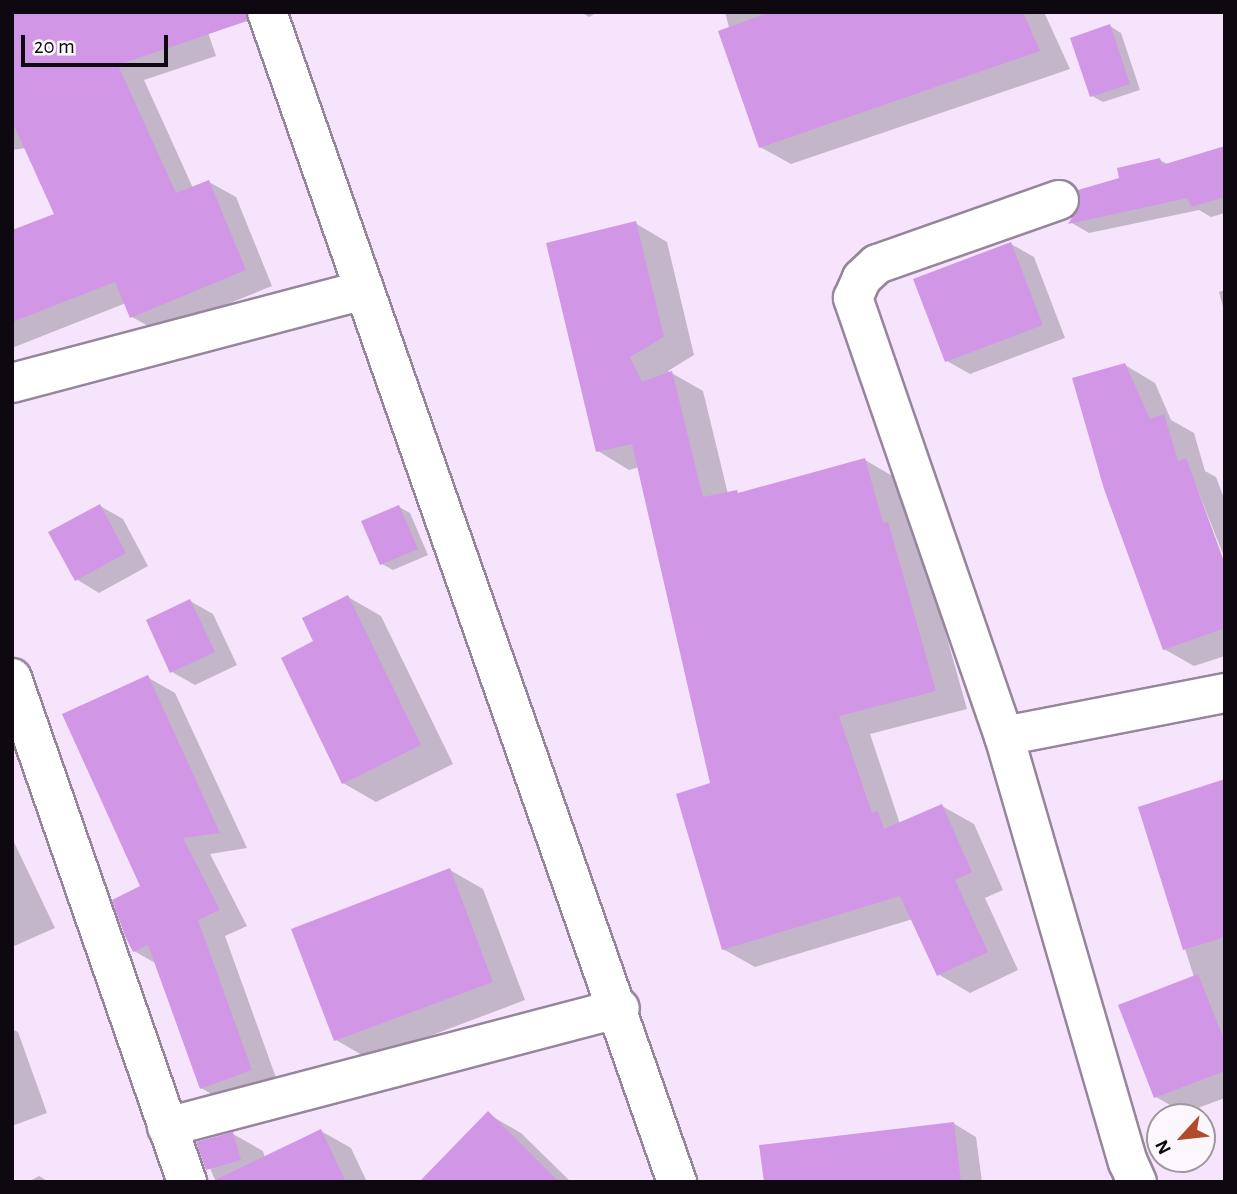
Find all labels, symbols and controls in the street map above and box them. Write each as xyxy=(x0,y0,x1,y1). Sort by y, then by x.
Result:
scale bar xyxy=(24,21,172,65)
text: 20 m xyxy=(34,36,75,57)
north arrow xyxy=(1146,1103,1216,1173)
text: N xyxy=(1152,1137,1175,1157)

